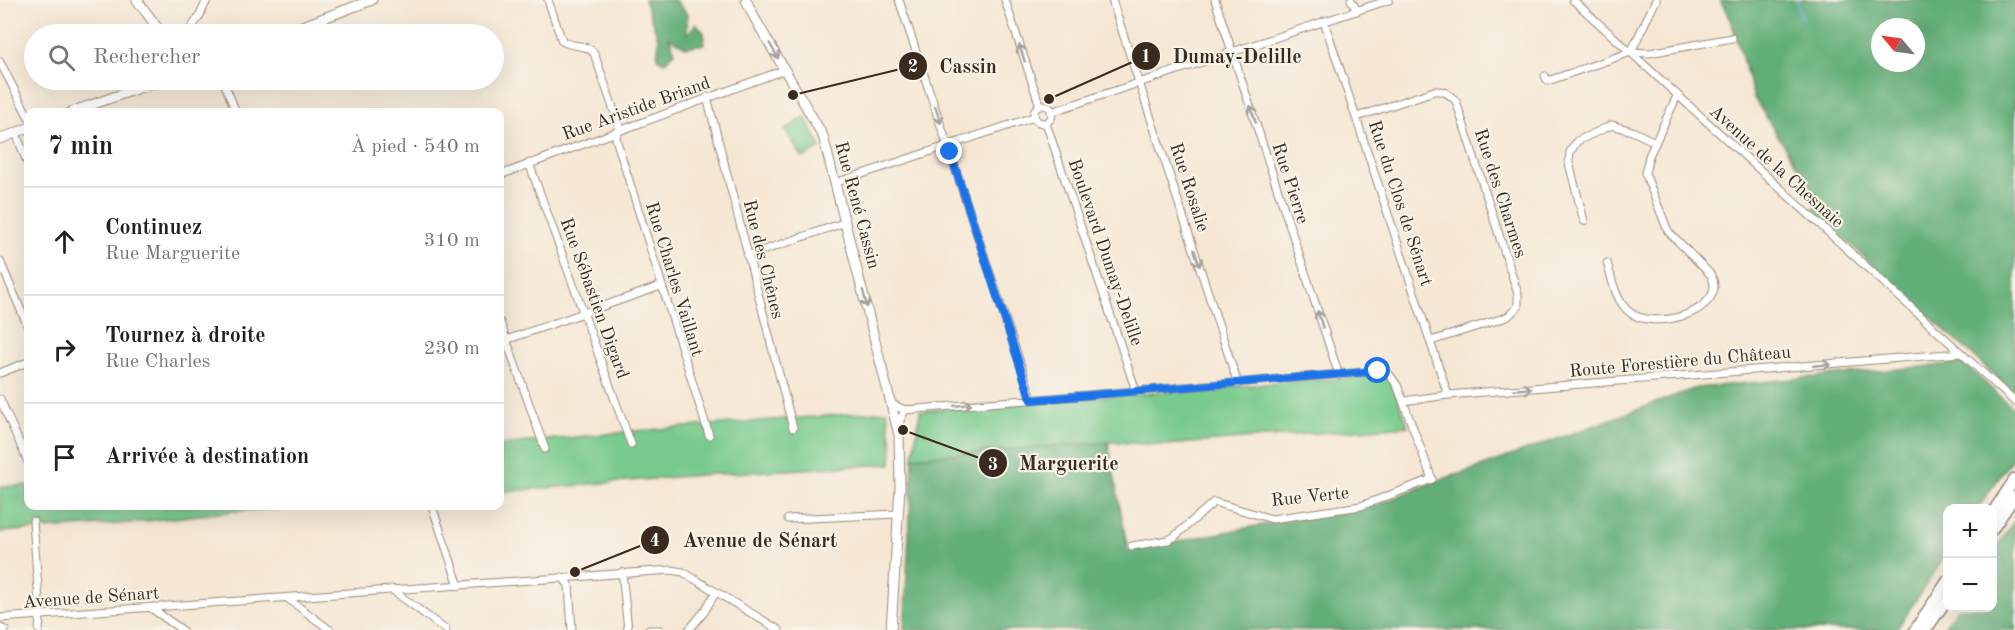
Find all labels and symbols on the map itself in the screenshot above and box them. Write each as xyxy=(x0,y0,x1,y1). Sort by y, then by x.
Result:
north arrow xyxy=(1871,18,1925,72)
callout: Dumay-Delille xyxy=(1131,37,1314,75)
one-way arrow xyxy=(768,43,780,60)
one-way arrow xyxy=(1016,44,1027,63)
callout: Cassin xyxy=(898,47,1009,85)
text: 1 xyxy=(1141,48,1151,66)
text: Dumay-Delille xyxy=(1172,48,1302,68)
text: 2 xyxy=(908,58,918,76)
text: Cassin xyxy=(939,58,997,78)
street label: Rue Aristide Briand xyxy=(560,74,713,144)
street label: Avenue de la Chesnaie xyxy=(1706,102,1847,231)
one-way arrow xyxy=(933,105,944,124)
one-way arrow xyxy=(1247,105,1258,124)
street label: Rue du Clos de Sénart xyxy=(1365,118,1435,288)
street label: Rue des Charmes xyxy=(1471,126,1530,260)
route end xyxy=(936,138,962,164)
street label: Rue René Cassin xyxy=(831,140,883,271)
street label: Rue Pierre xyxy=(1268,140,1312,226)
street label: Rue Rosalie xyxy=(1166,141,1212,234)
street label: Boulevard Dumay-Delille xyxy=(1065,156,1146,348)
street label: Rue des Chênes xyxy=(740,198,787,321)
street label: Rue Charles Vaillant xyxy=(642,200,706,359)
street label: Rue Sébastien Digard xyxy=(557,216,632,381)
one-way arrow xyxy=(1192,248,1203,267)
one-way arrow xyxy=(860,289,872,308)
one-way arrow xyxy=(1314,310,1325,329)
street label: Route Forestière du Château xyxy=(1569,343,1792,381)
route start xyxy=(1364,357,1390,383)
one-way arrow xyxy=(1812,359,1832,370)
one-way arrow xyxy=(1513,383,1533,394)
one-way arrow xyxy=(953,399,973,410)
callout: Marguerite xyxy=(978,444,1131,482)
text: Marguerite xyxy=(1019,455,1119,475)
text: 3 xyxy=(988,456,998,474)
street label: Rue Verte xyxy=(1270,484,1350,510)
callout: Avenue de Sénart xyxy=(640,521,849,559)
text: 4 xyxy=(650,532,660,550)
text: Avenue de Sénart xyxy=(683,532,837,552)
street label: Avenue de Sénart xyxy=(22,584,160,612)

